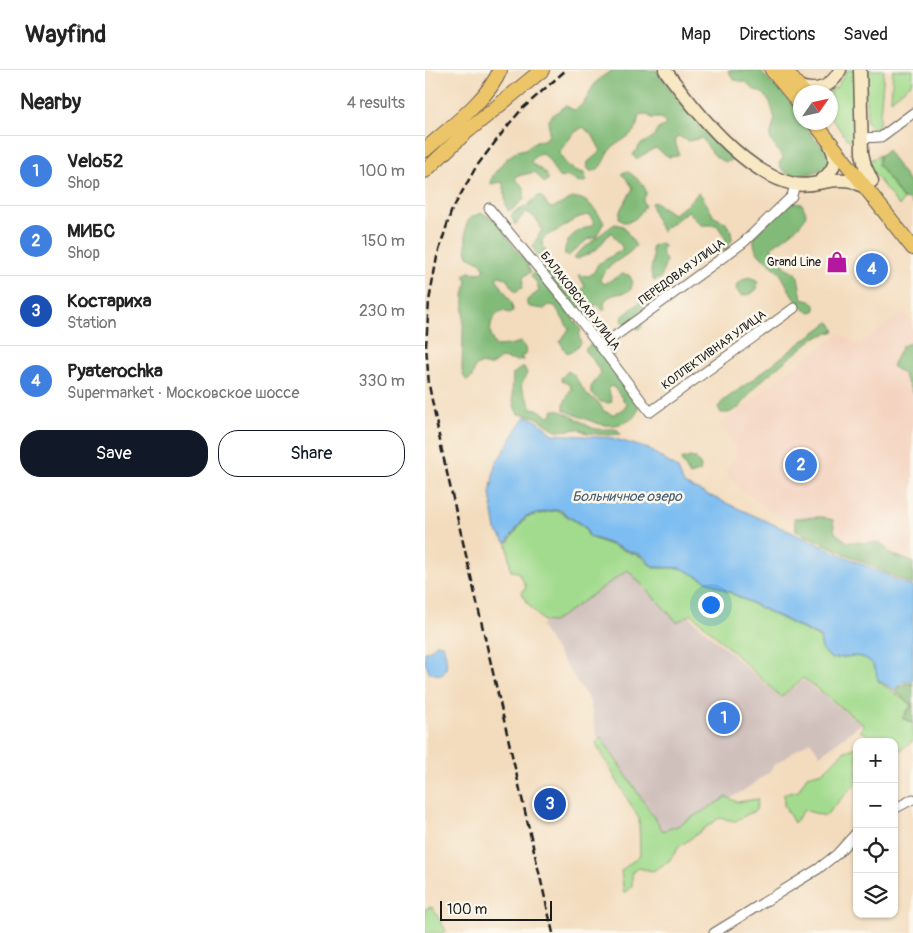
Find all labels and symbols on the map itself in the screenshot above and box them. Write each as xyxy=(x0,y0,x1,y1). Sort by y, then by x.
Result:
north arrow xyxy=(793,85,838,130)
street label: ПЕРЕДОВАЯ УЛИЦА xyxy=(636,236,728,308)
street label: БАЛАКОВСКАЯ УЛИЦА xyxy=(537,249,623,353)
shop icon: Grand Line xyxy=(824,249,850,275)
pin: 4 xyxy=(856,250,888,288)
place label: Grand Line xyxy=(767,255,821,270)
street label: КОЛЛЕКТИВНАЯ УЛИЦА xyxy=(659,307,769,393)
pin: 2 xyxy=(785,446,817,484)
water label: Больничное озеро xyxy=(572,488,683,505)
your location xyxy=(698,592,724,618)
pin: 1 xyxy=(708,699,740,737)
pin: 3 xyxy=(534,785,566,823)
scale bar xyxy=(440,898,553,921)

